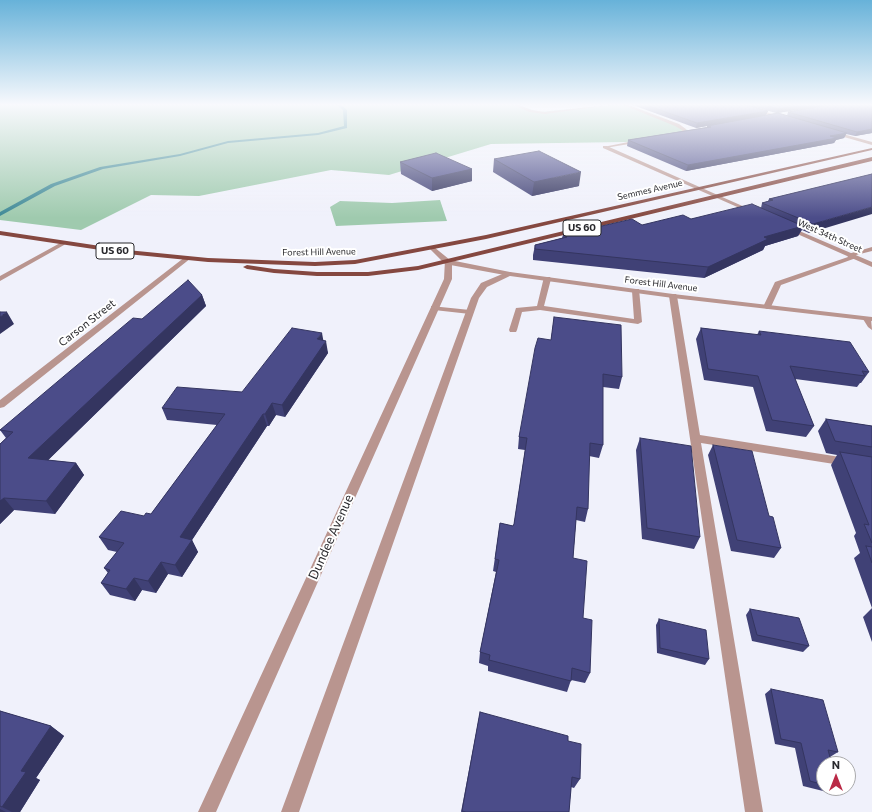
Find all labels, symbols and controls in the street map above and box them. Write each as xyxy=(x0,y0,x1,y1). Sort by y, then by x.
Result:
street label: Semmes Avenue xyxy=(616,177,684,203)
street label: West 34th Street xyxy=(796,217,864,255)
road number: US 60 xyxy=(563,220,601,236)
road number: US 60 xyxy=(96,243,134,259)
street label: Forest Hill Avenue xyxy=(282,246,356,258)
street label: Forest Hill Avenue xyxy=(624,274,698,294)
street label: Carson Street xyxy=(56,297,118,349)
street label: Dundee Avenue xyxy=(305,492,357,582)
north arrow xyxy=(816,756,856,796)
text: N xyxy=(832,758,840,771)

